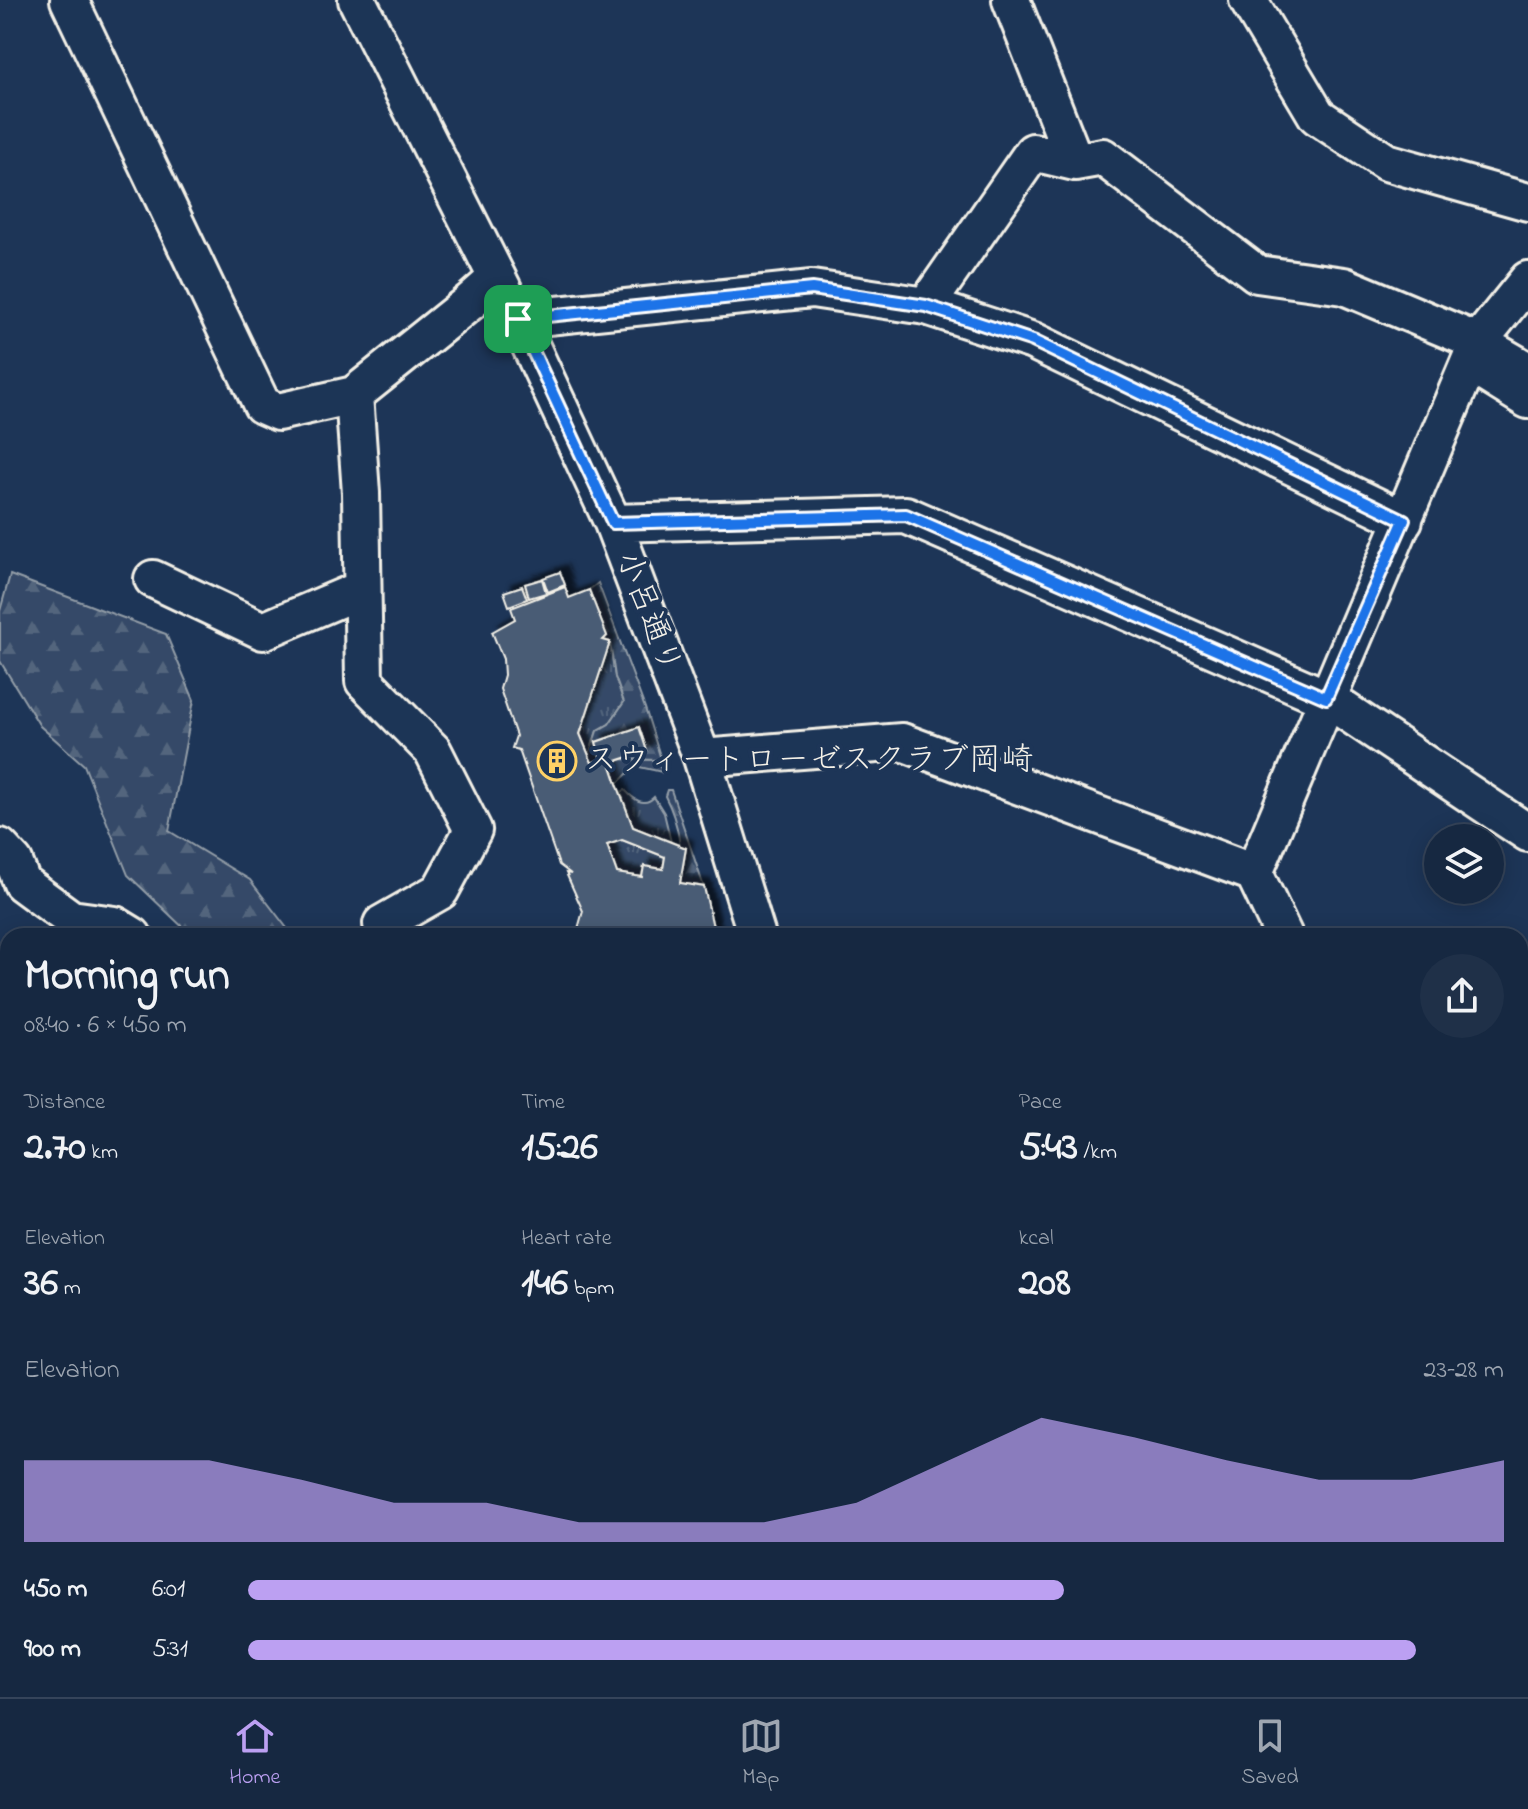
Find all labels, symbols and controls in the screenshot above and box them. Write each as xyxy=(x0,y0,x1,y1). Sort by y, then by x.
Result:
pin xyxy=(484,285,552,353)
icon: arrive xyxy=(496,297,540,341)
street label: 小呂通り xyxy=(602,545,692,681)
place label: スウィートローゼスクラブ岡崎 xyxy=(585,738,1033,785)
building icon: スウィートローゼスクラブ岡崎 xyxy=(536,740,578,782)
map controls xyxy=(1424,824,1504,904)
button: layers xyxy=(1424,824,1504,904)
text: Morning run xyxy=(24,945,230,1009)
button: share xyxy=(1420,954,1504,1038)
text: 08:40 · 6 × 450 m xyxy=(24,1007,187,1045)
text: Distance xyxy=(24,1087,105,1119)
text: Time xyxy=(521,1087,565,1119)
text: Pace xyxy=(1019,1087,1062,1119)
text: 2.70 xyxy=(24,1119,86,1178)
text: 15:26 xyxy=(521,1119,598,1178)
text: 5:43 xyxy=(1019,1119,1078,1178)
text: km xyxy=(86,1137,118,1169)
text: /km xyxy=(1078,1137,1117,1169)
text: Elevation xyxy=(24,1223,105,1255)
text: Heart rate xyxy=(521,1223,612,1255)
text: kcal xyxy=(1019,1223,1054,1255)
text: 36 xyxy=(24,1255,58,1314)
text: 146 xyxy=(521,1255,568,1314)
text: 208 xyxy=(1019,1255,1071,1314)
text: m xyxy=(58,1273,81,1305)
text: bpm xyxy=(568,1273,614,1305)
text: Elevation xyxy=(24,1352,120,1390)
text: 23–28 m xyxy=(1424,1352,1504,1390)
text: 450 m xyxy=(24,1571,88,1609)
text: 6:01 xyxy=(152,1571,185,1609)
text: 900 m xyxy=(24,1631,81,1669)
text: 5:31 xyxy=(152,1631,188,1669)
tab: Home xyxy=(229,1714,280,1794)
tab: Map xyxy=(739,1714,783,1794)
tab: Saved xyxy=(1241,1714,1299,1794)

